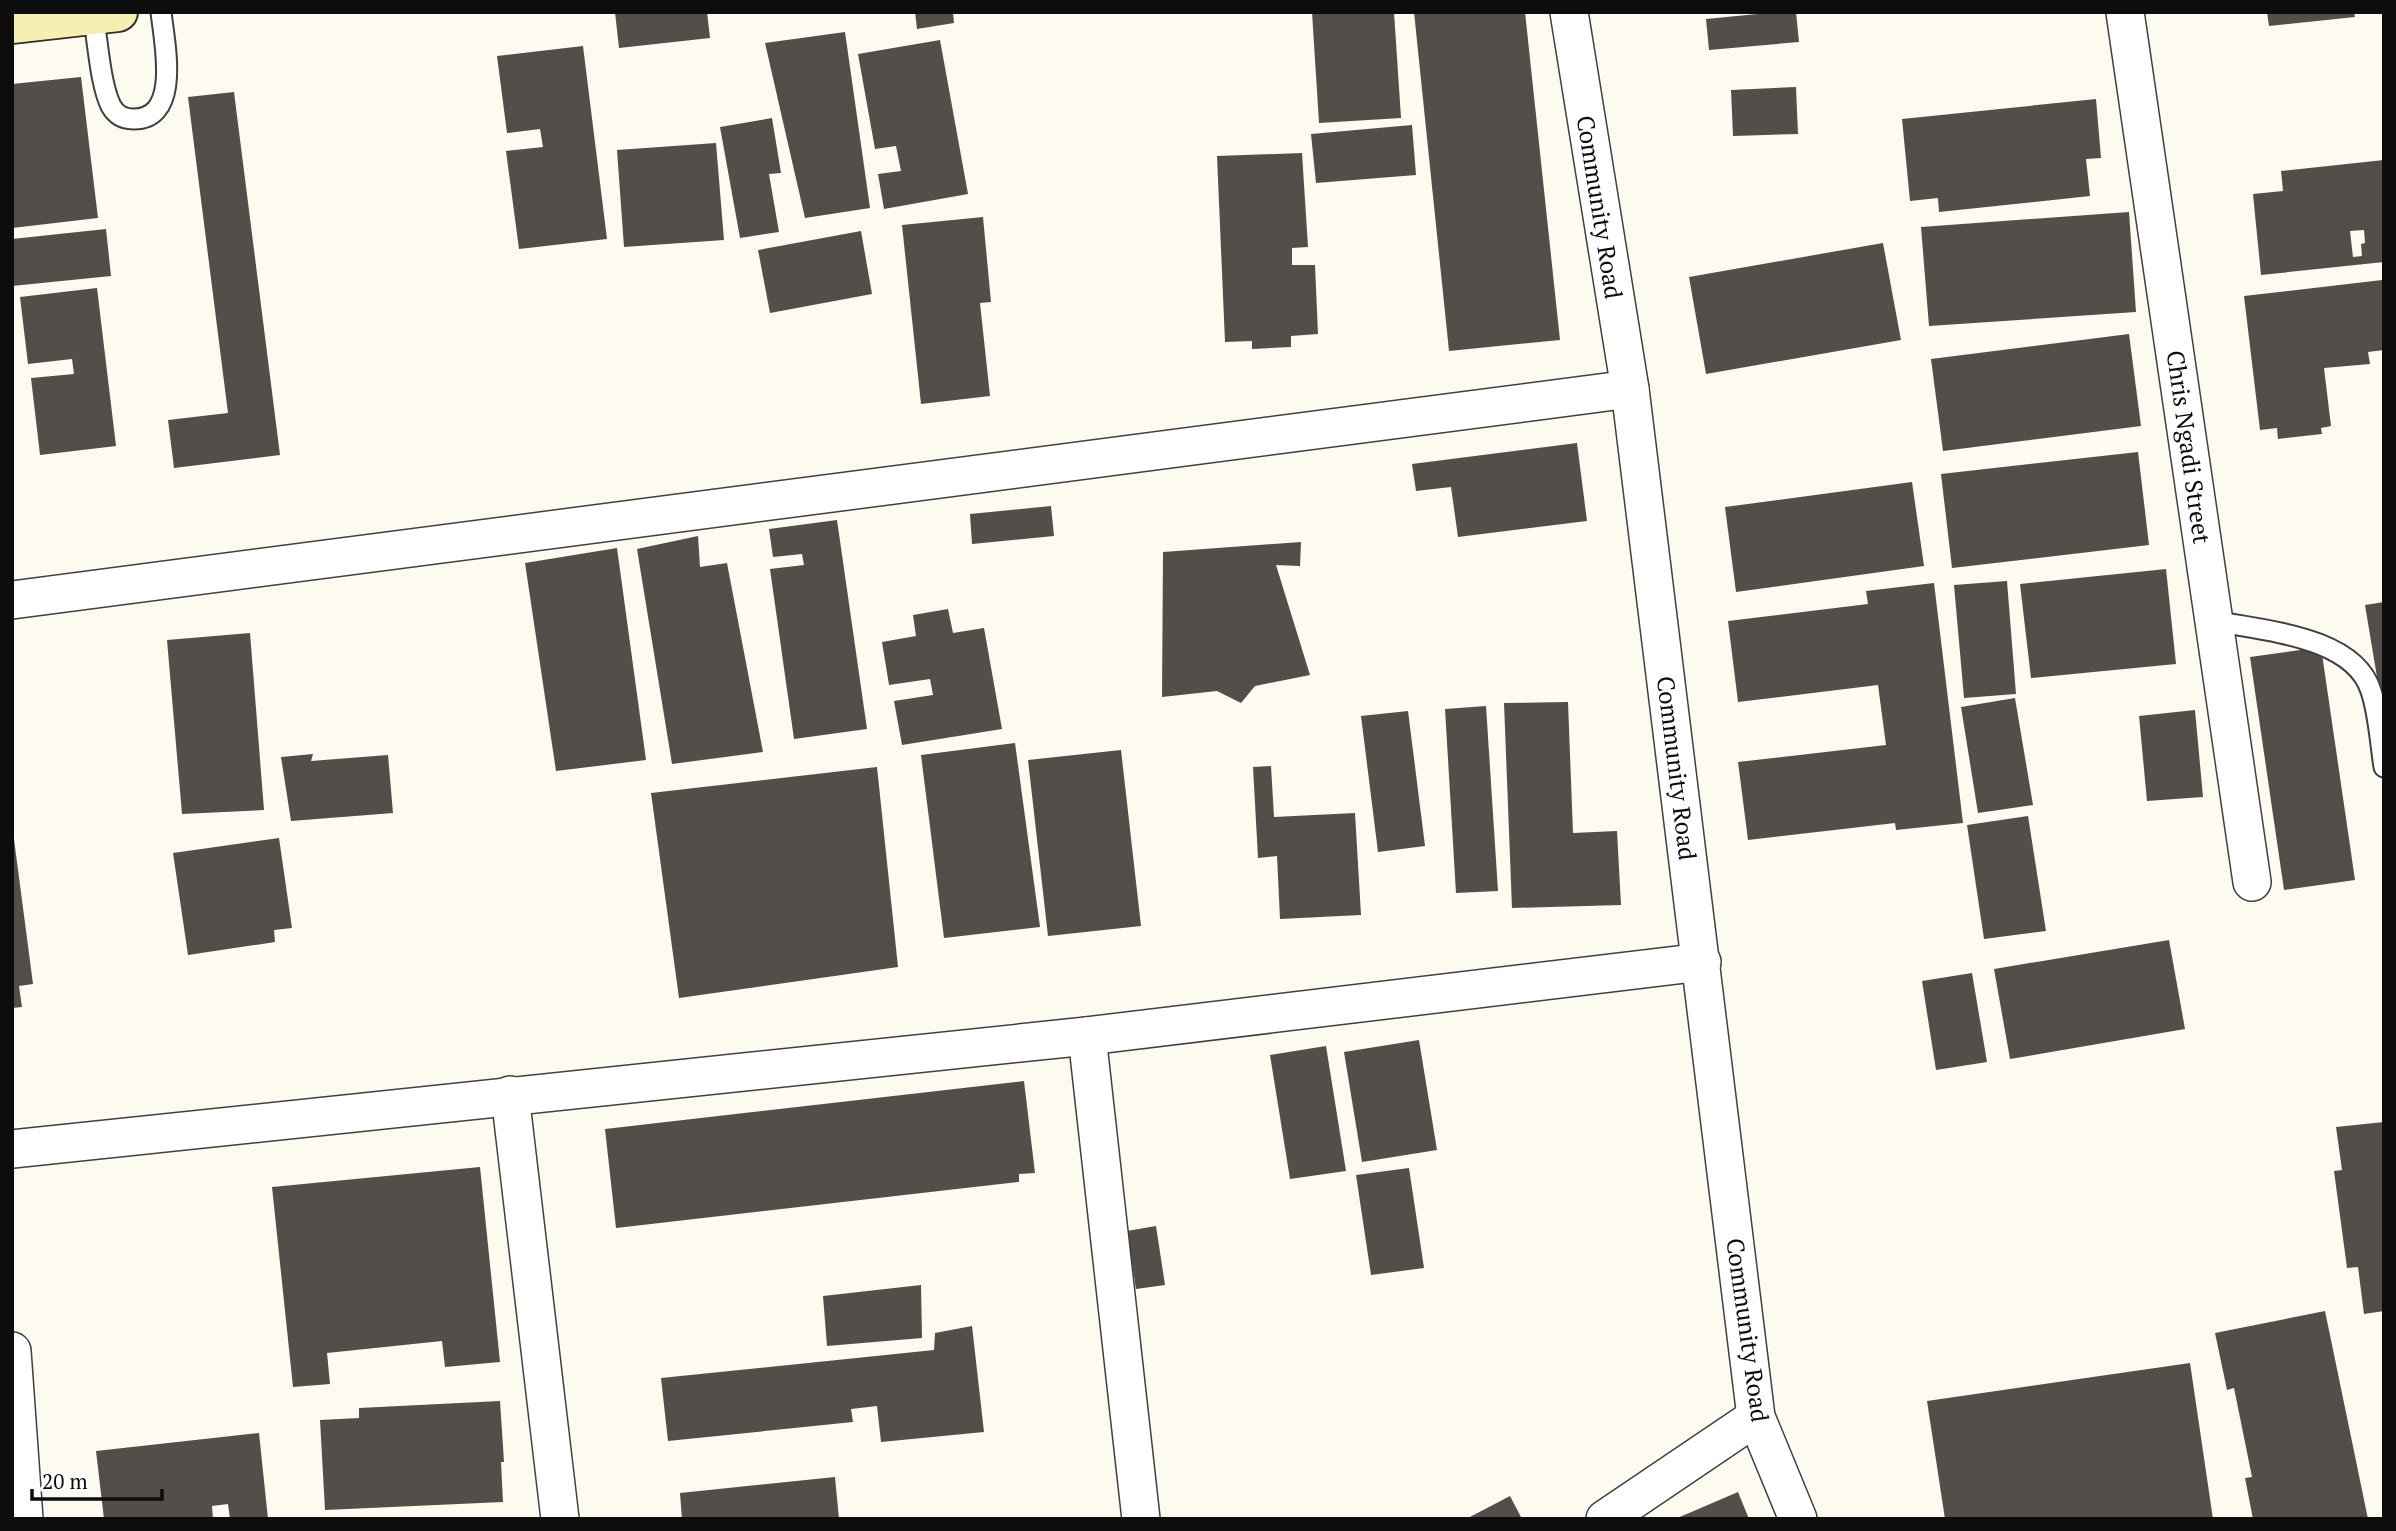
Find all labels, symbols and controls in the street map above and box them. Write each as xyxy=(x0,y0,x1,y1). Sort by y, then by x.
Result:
street label: Community Road xyxy=(1570,113,1630,301)
street label: Chris Ngadi Street xyxy=(2160,348,2218,546)
street label: Community Road xyxy=(1650,674,1704,862)
street label: Community Road xyxy=(1719,1236,1777,1424)
scale bar xyxy=(32,1458,161,1502)
text: 20 m xyxy=(42,1467,88,1495)

